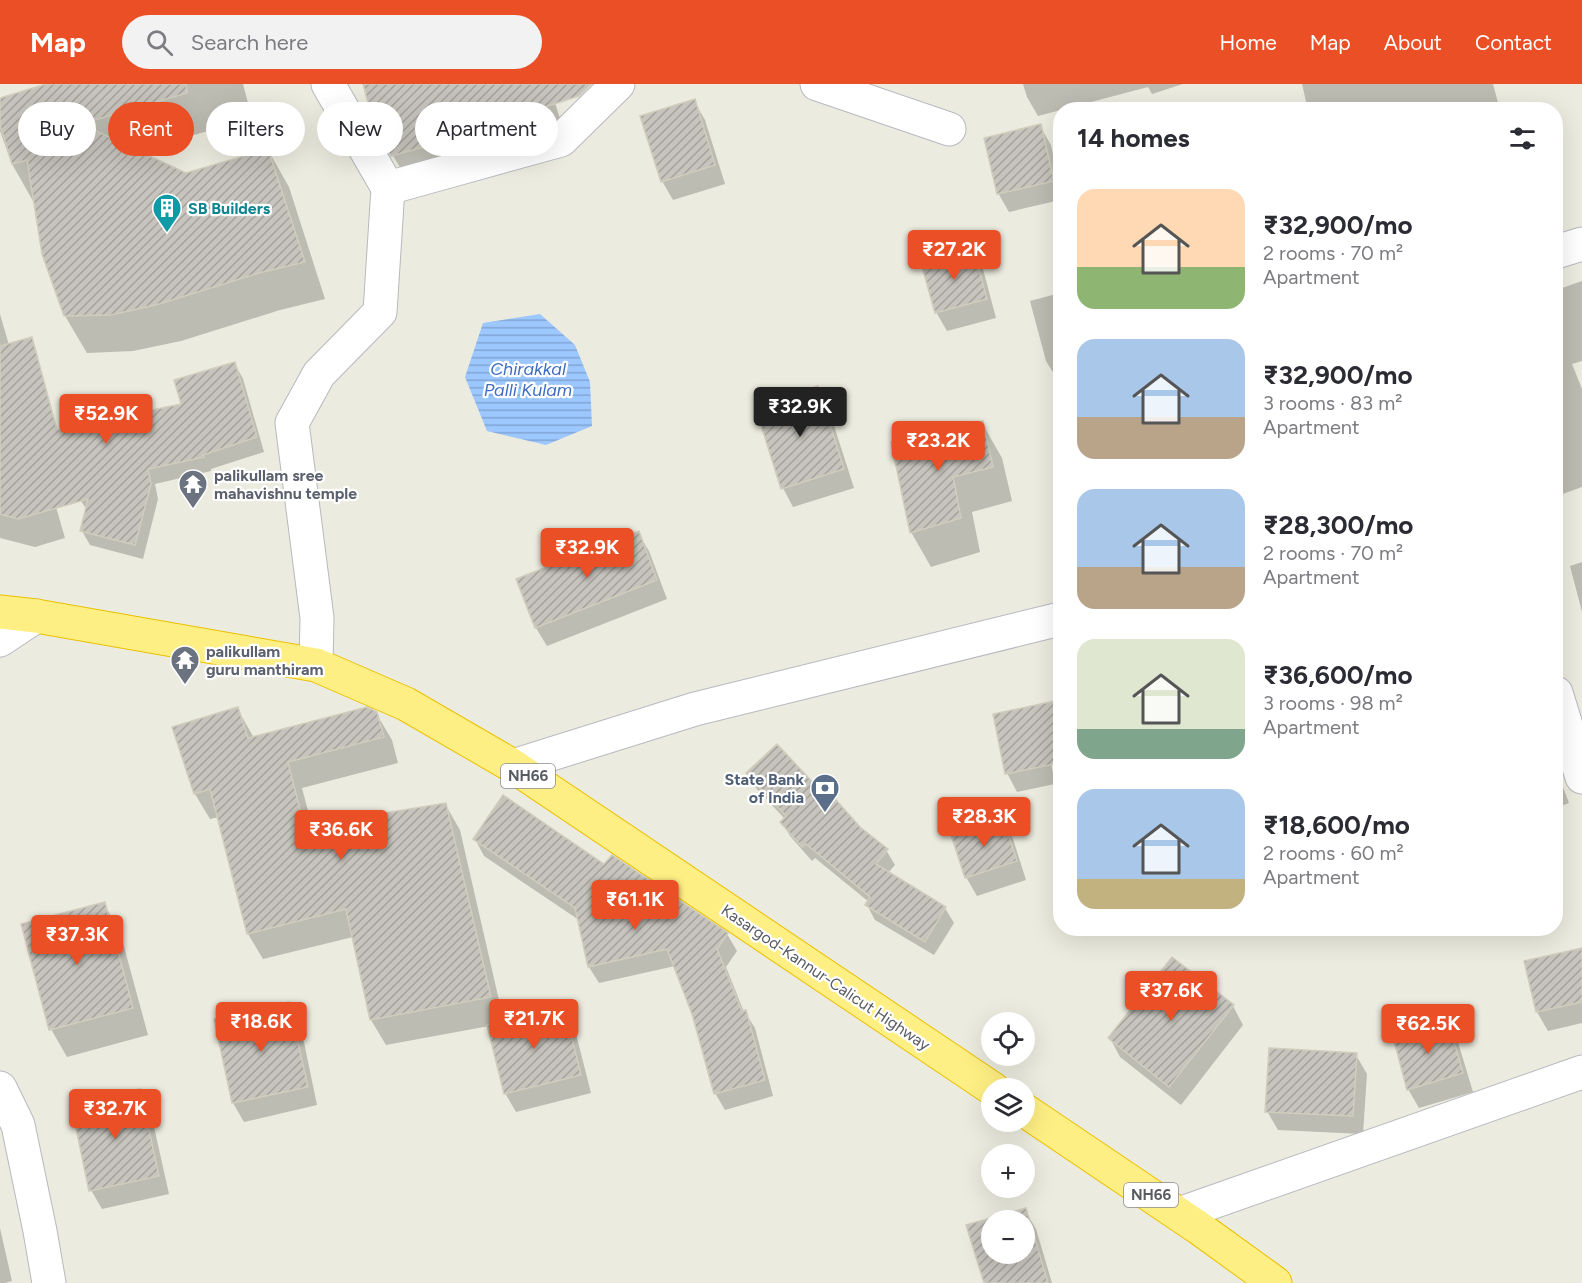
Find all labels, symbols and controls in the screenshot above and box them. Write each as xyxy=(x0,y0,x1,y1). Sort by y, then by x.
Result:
search box xyxy=(122,15,542,69)
text: Map xyxy=(30,25,86,59)
icon: search xyxy=(143,26,176,59)
text: Search here xyxy=(191,29,308,56)
text: Home xyxy=(1220,30,1277,55)
text: Map xyxy=(1310,30,1351,55)
text: About xyxy=(1384,30,1442,55)
text: Contact xyxy=(1475,30,1552,55)
chip: Buy xyxy=(18,102,96,156)
chip: Rent xyxy=(108,102,194,156)
chip: Filters xyxy=(206,102,305,156)
chip: New xyxy=(317,102,403,156)
chip: Apartment xyxy=(415,102,558,156)
text: 14 homes xyxy=(1077,122,1190,154)
icon: filters xyxy=(1506,122,1539,155)
building icon: SB Builders xyxy=(151,192,183,234)
place label: SB Builders xyxy=(188,199,271,218)
text: ₹32,900/mo xyxy=(1263,209,1413,241)
icon: home xyxy=(1125,213,1197,285)
pin: ₹27.2K xyxy=(905,230,1003,281)
text: ₹27.2K xyxy=(922,237,986,261)
text: 2 rooms · 70 m² xyxy=(1263,241,1403,265)
text: Apartment xyxy=(1263,265,1360,289)
water label: Chirakkal Palli Kulam xyxy=(484,358,572,401)
text: ₹32,900/mo xyxy=(1263,359,1413,391)
icon: home xyxy=(1125,363,1197,435)
pin: ₹32.9K xyxy=(751,387,849,438)
text: 3 rooms · 83 m² xyxy=(1263,391,1402,415)
pin: ₹52.9K xyxy=(57,394,155,445)
text: ₹32.9K xyxy=(768,394,832,418)
text: ₹52.9K xyxy=(73,401,139,425)
text: Apartment xyxy=(1263,415,1360,439)
pin: ₹23.2K xyxy=(889,421,987,472)
text: ₹23.2K xyxy=(906,428,970,452)
place label: palikullam sree mahavishnu temple xyxy=(214,466,357,503)
temple icon: palikullam sree mahavishnu temple xyxy=(177,468,209,510)
text: ₹28,300/mo xyxy=(1263,509,1413,541)
icon: home xyxy=(1125,513,1197,585)
pin: ₹32.9K xyxy=(538,528,636,579)
text: ₹32.9K xyxy=(555,535,619,559)
text: 2 rooms · 70 m² xyxy=(1263,541,1403,565)
text: Apartment xyxy=(1263,565,1360,589)
place label: palikullam guru manthiram xyxy=(206,642,324,679)
temple icon: palikullam guru manthiram xyxy=(169,644,201,686)
text: ₹36,600/mo xyxy=(1263,659,1413,691)
icon: home xyxy=(1125,663,1197,735)
text: 3 rooms · 98 m² xyxy=(1263,691,1403,715)
text: Apartment xyxy=(1263,715,1360,739)
road number: NH66 xyxy=(501,764,555,788)
place label: State Bank of India xyxy=(724,770,804,807)
bank icon: State Bank of India xyxy=(809,772,841,814)
pin: ₹28.3K xyxy=(935,797,1033,848)
text: ₹28.3K xyxy=(951,804,1017,828)
text: ₹18,600/mo xyxy=(1263,809,1410,841)
pin: ₹36.6K xyxy=(292,810,390,861)
icon: home xyxy=(1125,813,1197,885)
text: ₹36.6K xyxy=(309,817,373,841)
text: 2 rooms · 60 m² xyxy=(1263,841,1404,865)
text: Apartment xyxy=(1263,865,1360,889)
pin: ₹61.1K xyxy=(586,880,684,931)
text: ₹61.1K xyxy=(606,887,664,911)
street label: Kasargod-Kannur-Calicut Highway xyxy=(718,900,934,1055)
pin: ₹37.3K xyxy=(28,915,126,966)
text: ₹37.3K xyxy=(45,922,109,946)
pin: ₹37.6K xyxy=(1122,971,1220,1022)
text: ₹37.6K xyxy=(1139,978,1203,1002)
pin: ₹21.7K xyxy=(485,999,583,1050)
pin: ₹18.6K xyxy=(212,1002,310,1053)
pin: ₹62.5K xyxy=(1379,1004,1477,1055)
text: ₹21.7K xyxy=(503,1006,565,1030)
text: ₹18.6K xyxy=(230,1009,292,1033)
text: ₹62.5K xyxy=(1395,1011,1461,1035)
map controls xyxy=(981,1012,1035,1264)
button: locate xyxy=(981,1012,1035,1066)
button: layers xyxy=(981,1078,1035,1132)
pin: ₹32.7K xyxy=(66,1089,164,1140)
text: ₹32.7K xyxy=(83,1096,147,1120)
button: + xyxy=(981,1144,1035,1198)
road number: NH66 xyxy=(1124,1183,1178,1207)
button: − xyxy=(981,1210,1035,1264)

